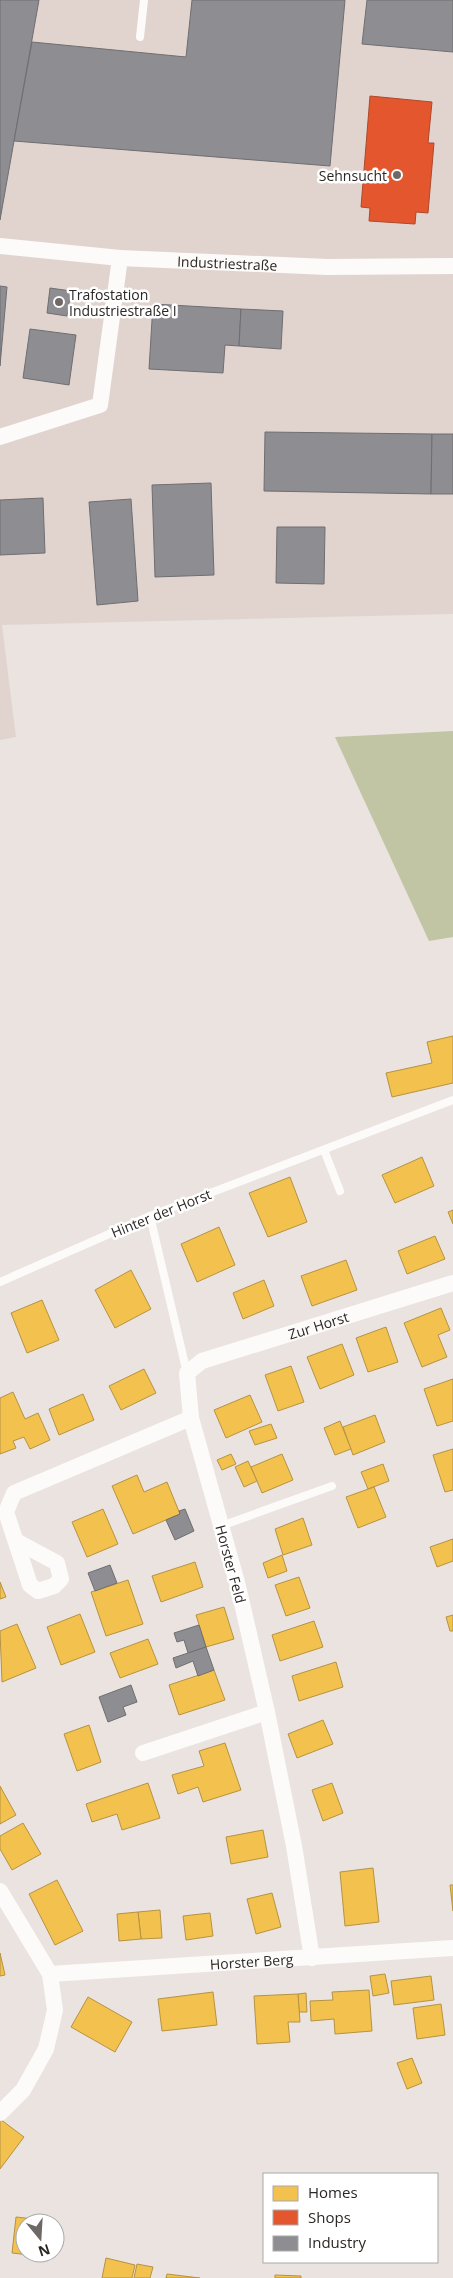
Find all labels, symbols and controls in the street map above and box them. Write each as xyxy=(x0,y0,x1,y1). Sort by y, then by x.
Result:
place label: Sehnsucht xyxy=(319,166,387,185)
marker: Sehnsucht xyxy=(391,169,403,181)
street label: Industriestraße xyxy=(177,251,278,274)
place label: Trafostation Industriestraße I xyxy=(69,285,177,320)
marker: Trafostation Industriestraße I xyxy=(53,296,65,308)
street label: Hinter der Horst xyxy=(108,1184,214,1242)
street label: Zur Horst xyxy=(286,1307,351,1343)
street label: Horster Feld xyxy=(211,1523,251,1605)
street label: Horster Berg xyxy=(209,1949,294,1973)
legend xyxy=(263,2173,438,2263)
text: Homes xyxy=(308,2182,358,2202)
text: Shops xyxy=(308,2207,351,2227)
north arrow xyxy=(15,2213,65,2263)
text: Industry xyxy=(308,2232,366,2252)
text: N xyxy=(36,2240,53,2262)

